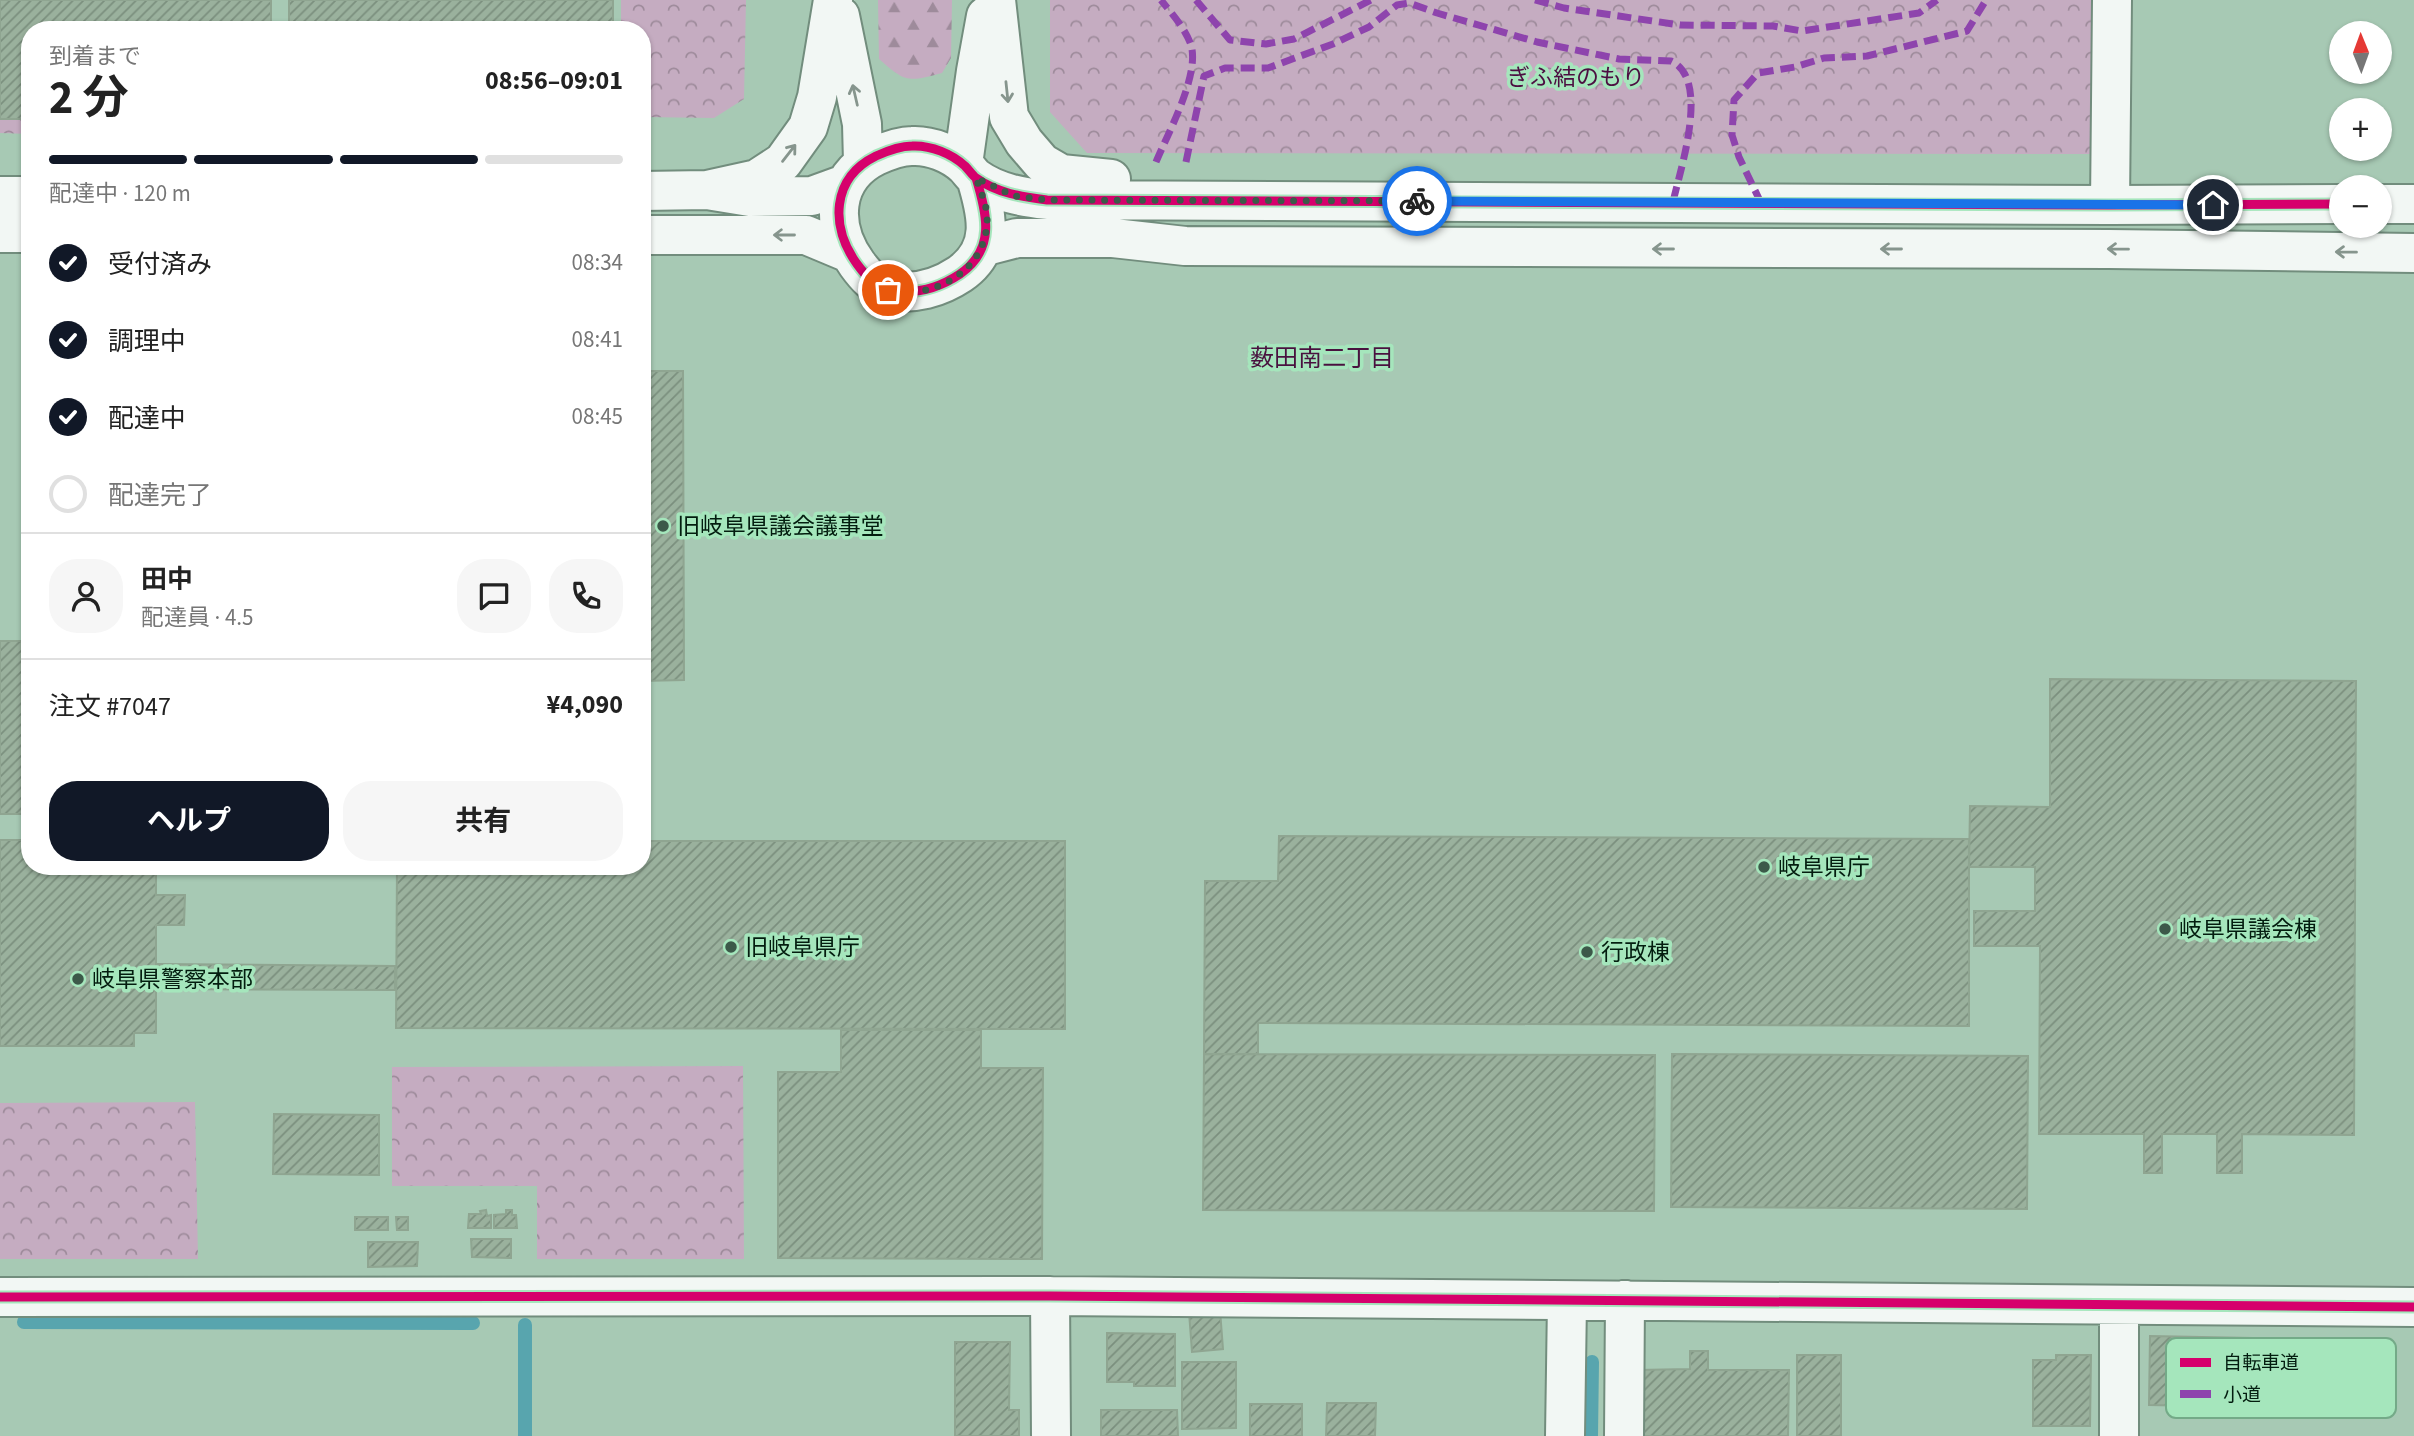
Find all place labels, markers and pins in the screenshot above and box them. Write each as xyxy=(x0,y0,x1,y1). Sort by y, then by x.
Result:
pin xyxy=(2183,175,2243,235)
pin xyxy=(858,260,918,320)
place label: 旧岐阜県議会議事堂 xyxy=(677,510,884,543)
marker: 旧岐阜県議会議事堂 xyxy=(655,518,671,534)
place label: 岐阜県庁 xyxy=(1778,851,1870,884)
marker: 岐阜県庁 xyxy=(1756,859,1772,875)
place label: 岐阜県議会棟 xyxy=(2179,913,2317,946)
marker: 岐阜県議会棟 xyxy=(2157,921,2173,937)
place label: 旧岐阜県庁 xyxy=(745,931,860,964)
place label: 行政棟 xyxy=(1601,936,1670,969)
marker: 旧岐阜県庁 xyxy=(723,939,739,955)
marker: 行政棟 xyxy=(1579,944,1595,960)
place label: 岐阜県警察本部 xyxy=(92,963,253,996)
marker: 岐阜県警察本部 xyxy=(70,971,86,987)

